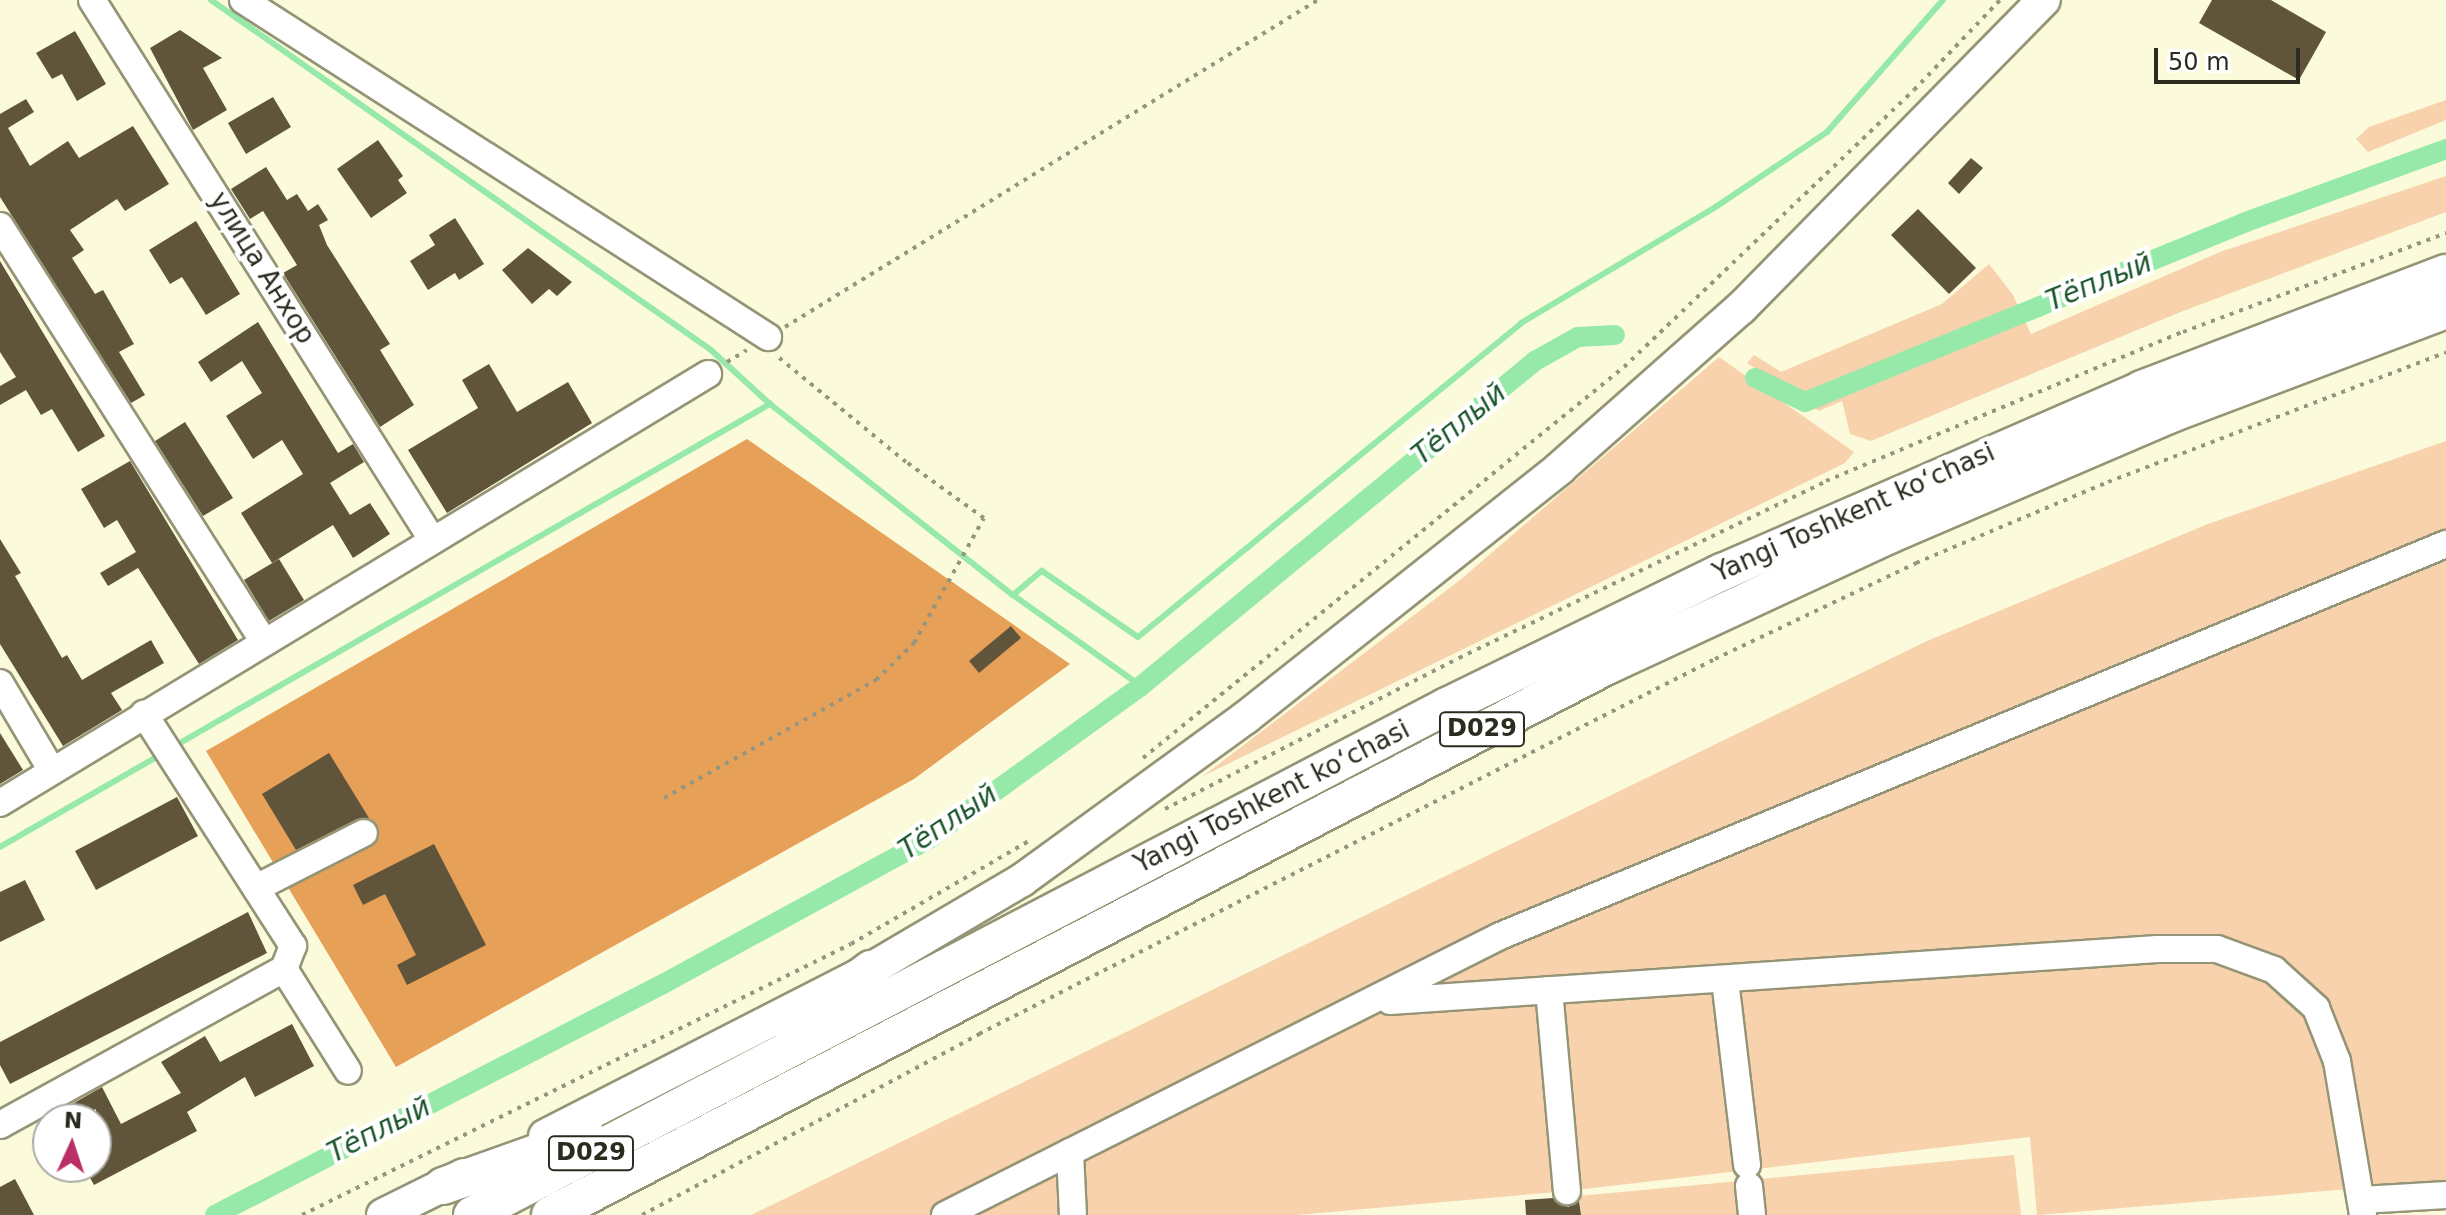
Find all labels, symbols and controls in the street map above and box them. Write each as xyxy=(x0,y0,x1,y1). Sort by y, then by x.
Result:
scale bar xyxy=(2158,32,2304,82)
text: 50 m xyxy=(2168,48,2230,76)
street label: улица Анхор xyxy=(203,186,321,350)
water label: Тёплый xyxy=(2041,246,2157,318)
water label: Тёплый xyxy=(1405,376,1513,472)
street label: Yangi Toshkent ko‘chasi xyxy=(1708,437,2000,589)
road number: D029 xyxy=(1438,709,1526,749)
street label: Yangi Toshkent ko‘chasi xyxy=(1129,714,1415,880)
water label: Тёплый xyxy=(893,777,1003,867)
water label: Тёплый xyxy=(322,1090,436,1170)
north arrow xyxy=(32,1103,112,1183)
text: N xyxy=(63,1108,83,1133)
road number: D029 xyxy=(547,1133,635,1173)

